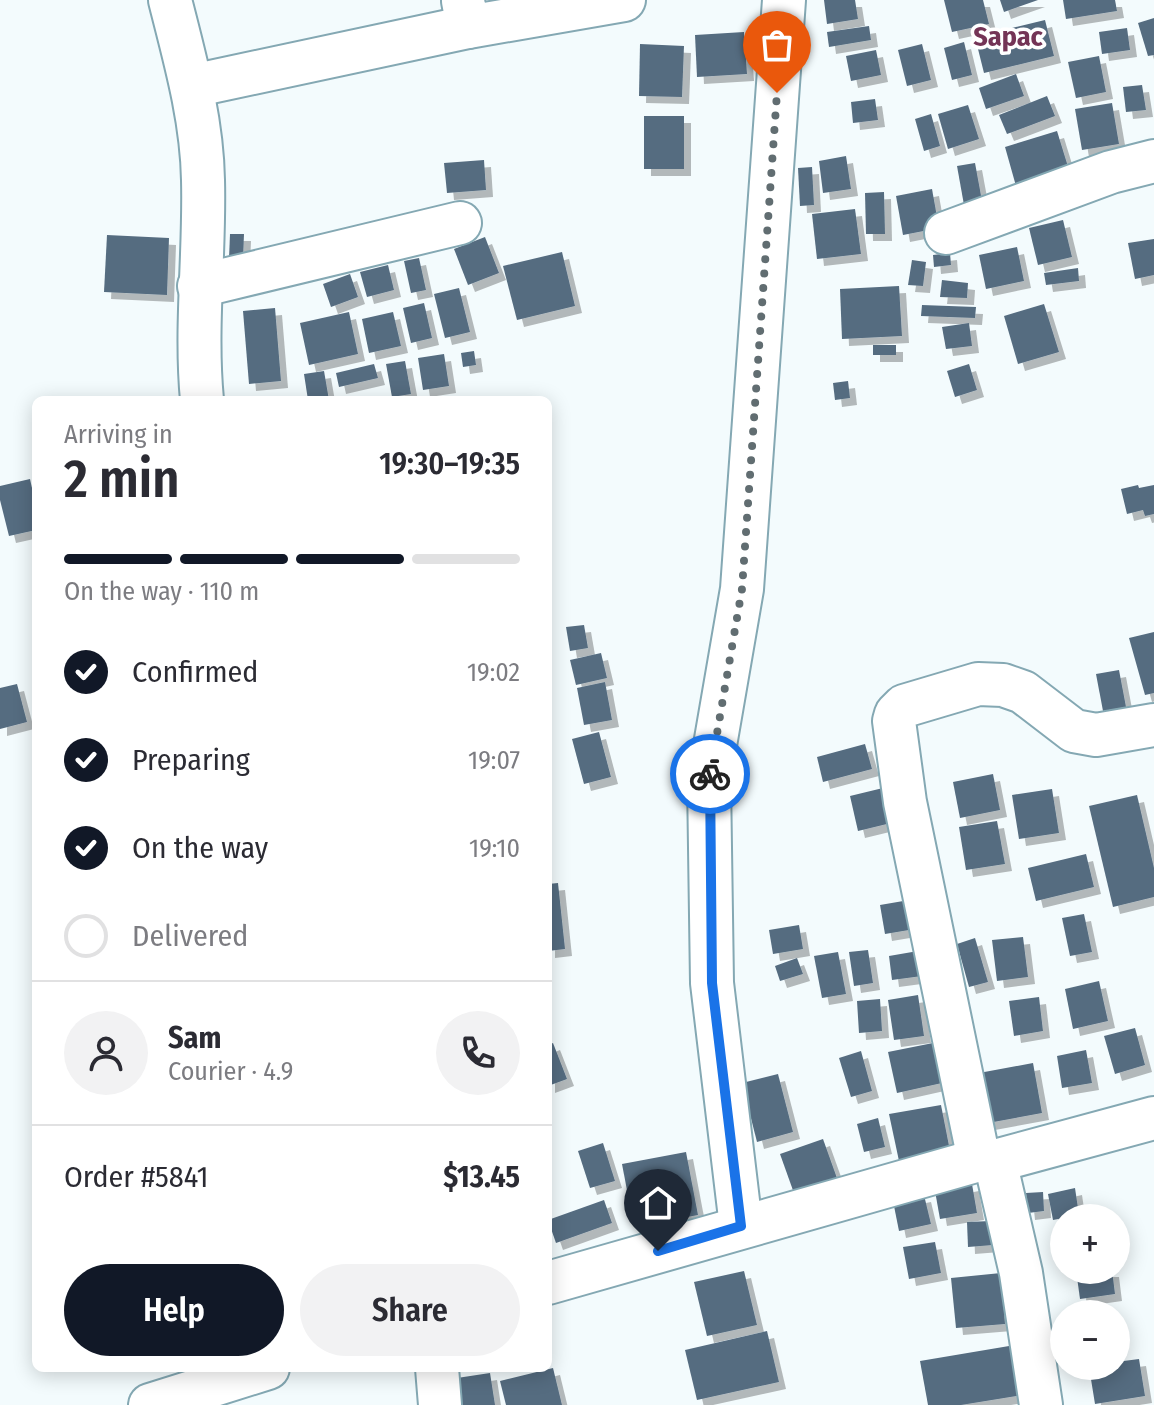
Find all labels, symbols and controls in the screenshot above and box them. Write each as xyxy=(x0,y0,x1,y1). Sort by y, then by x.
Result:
pin xyxy=(743,11,811,93)
district label: Sapac xyxy=(973,20,1044,53)
icon: bag xyxy=(755,23,799,67)
text: Arriving in xyxy=(64,419,173,450)
text: 19:30–19:35 xyxy=(379,446,520,482)
text: 2 min xyxy=(64,448,180,511)
text: On the way · 110 m xyxy=(64,576,259,607)
icon: check xyxy=(64,650,108,694)
text: Confirmed xyxy=(132,654,258,690)
text: 19:02 xyxy=(467,657,520,688)
courier xyxy=(670,734,750,814)
icon: check xyxy=(64,738,108,782)
text: Preparing xyxy=(132,742,250,778)
text: 19:07 xyxy=(468,745,520,776)
icon: bike xyxy=(688,752,732,796)
icon: check xyxy=(64,826,108,870)
text: On the way xyxy=(132,830,268,866)
text: 19:10 xyxy=(469,833,520,864)
text: Delivered xyxy=(132,918,248,954)
button: person xyxy=(64,1011,148,1095)
button: phone xyxy=(436,1011,520,1095)
text: Sam xyxy=(168,1020,221,1056)
text: Courier · 4.9 xyxy=(168,1056,293,1087)
text: Order #5841 xyxy=(64,1159,208,1195)
text: $13.45 xyxy=(443,1159,520,1195)
pin xyxy=(624,1169,692,1251)
icon: home xyxy=(636,1181,680,1225)
map controls xyxy=(1050,1204,1130,1380)
button: + xyxy=(1050,1204,1130,1284)
button: Help xyxy=(64,1264,284,1356)
button: Share xyxy=(300,1264,520,1356)
button: − xyxy=(1050,1300,1130,1380)

